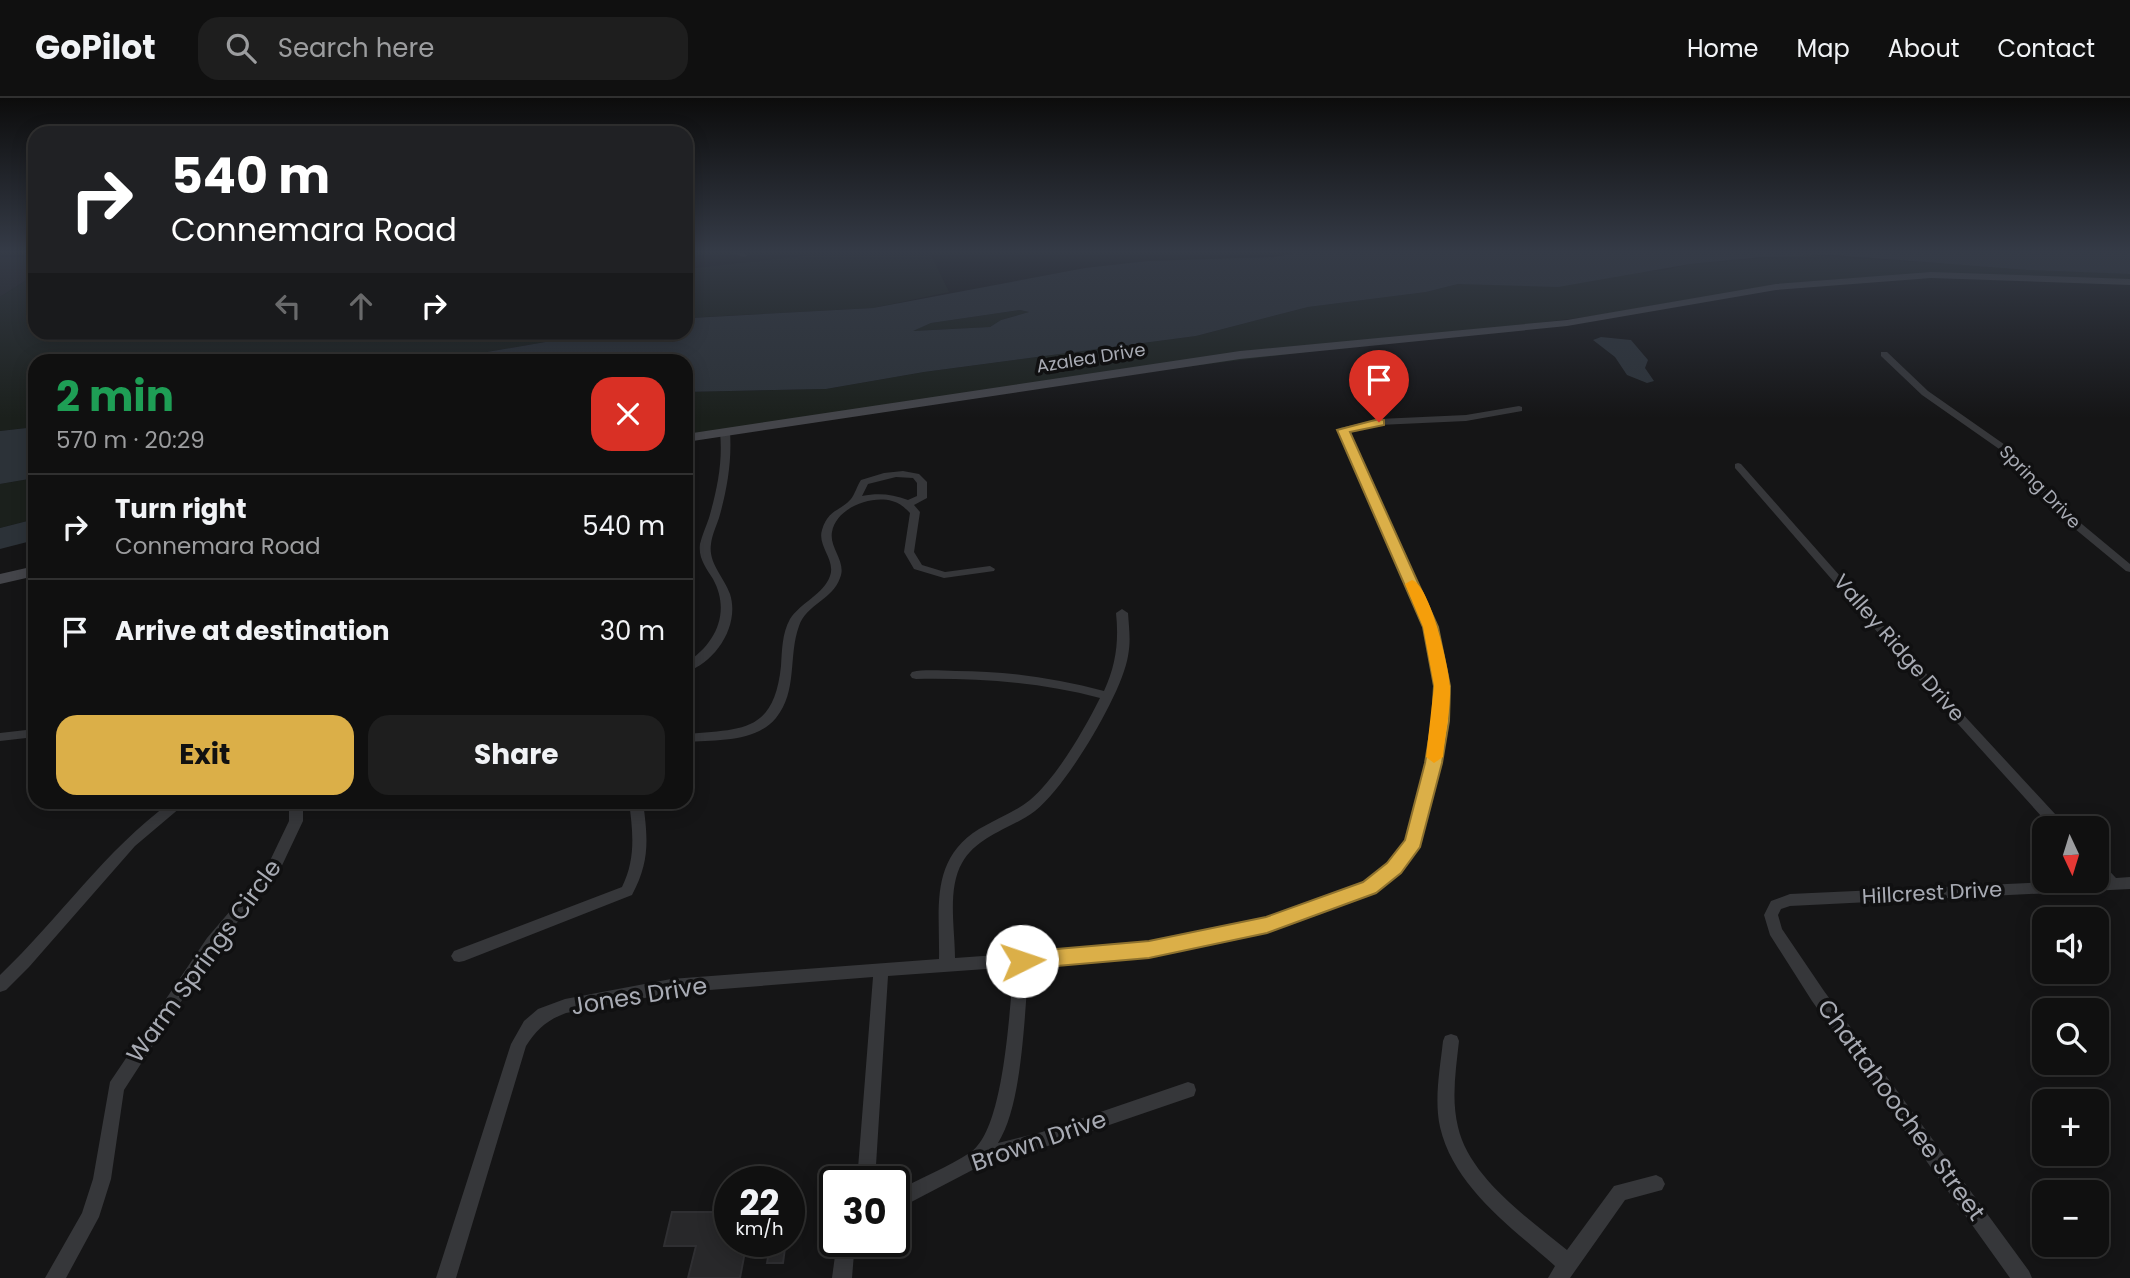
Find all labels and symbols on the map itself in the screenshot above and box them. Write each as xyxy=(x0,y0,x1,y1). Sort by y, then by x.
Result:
street label: Azalea Drive xyxy=(1035,337,1147,378)
pin xyxy=(1349,350,1409,422)
street label: Spring Drive xyxy=(1994,439,2087,534)
street label: Valley Ridge Drive xyxy=(1827,568,1972,728)
north arrow xyxy=(2032,816,2109,892)
street label: Warm Springs Circle xyxy=(118,852,289,1069)
street label: Hillcrest Drive xyxy=(1861,874,2003,911)
position arrow xyxy=(985,924,1059,998)
street label: Jones Drive xyxy=(568,968,709,1023)
street label: Chattahoochee Street xyxy=(1810,992,1993,1227)
street label: Brown Drive xyxy=(967,1102,1111,1179)
speed limit sign: 30 xyxy=(819,1166,910,1257)

